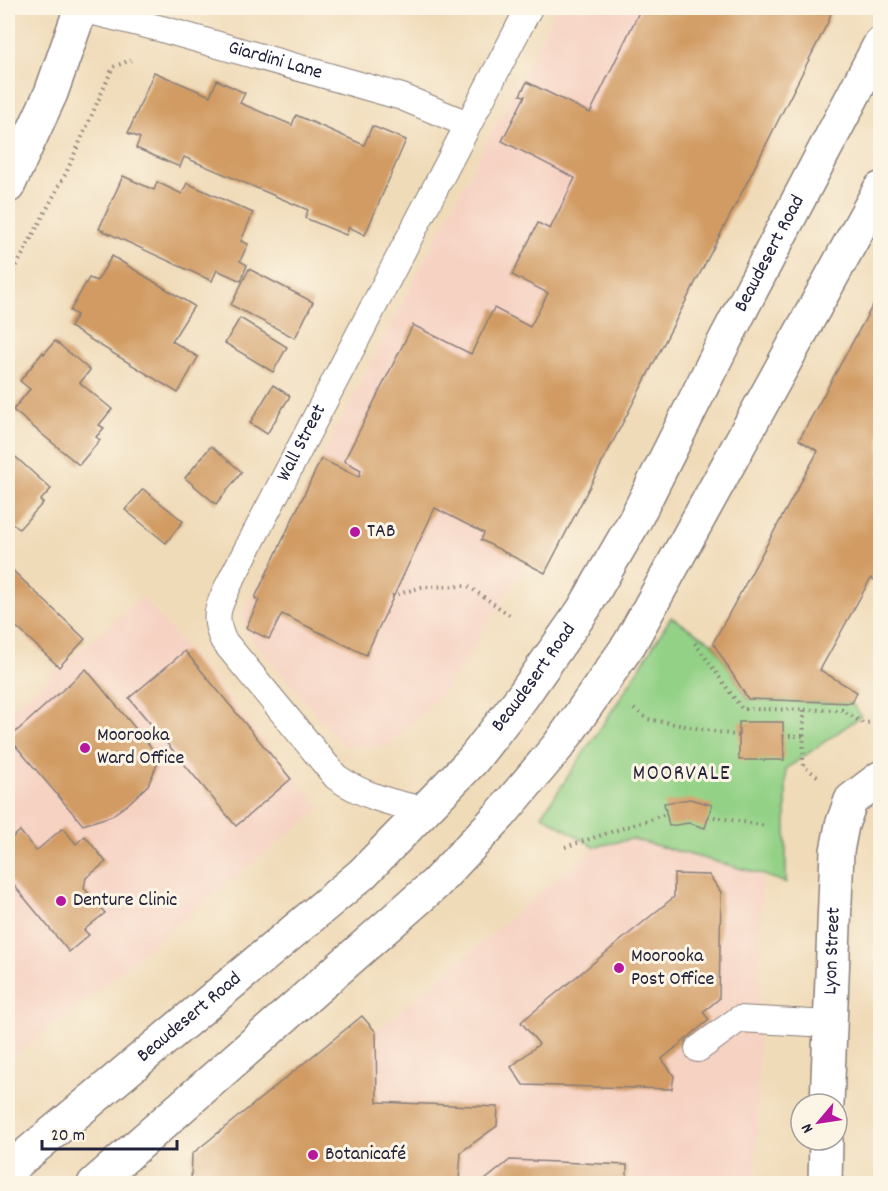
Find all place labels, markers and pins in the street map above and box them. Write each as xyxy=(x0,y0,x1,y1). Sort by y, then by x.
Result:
place label: TAB xyxy=(367,518,395,546)
marker: TAB xyxy=(348,525,362,539)
place label: Moorooka Ward Office xyxy=(97,722,184,773)
marker: Moorooka Ward Office xyxy=(78,741,92,755)
place label: Denture Clinic xyxy=(73,887,177,915)
marker: Denture Clinic xyxy=(54,894,68,908)
place label: Moorooka Post Office xyxy=(631,943,715,994)
marker: Moorooka Post Office xyxy=(612,961,626,975)
place label: Botanicafé xyxy=(325,1141,406,1169)
marker: Botanicafé xyxy=(306,1148,320,1162)

